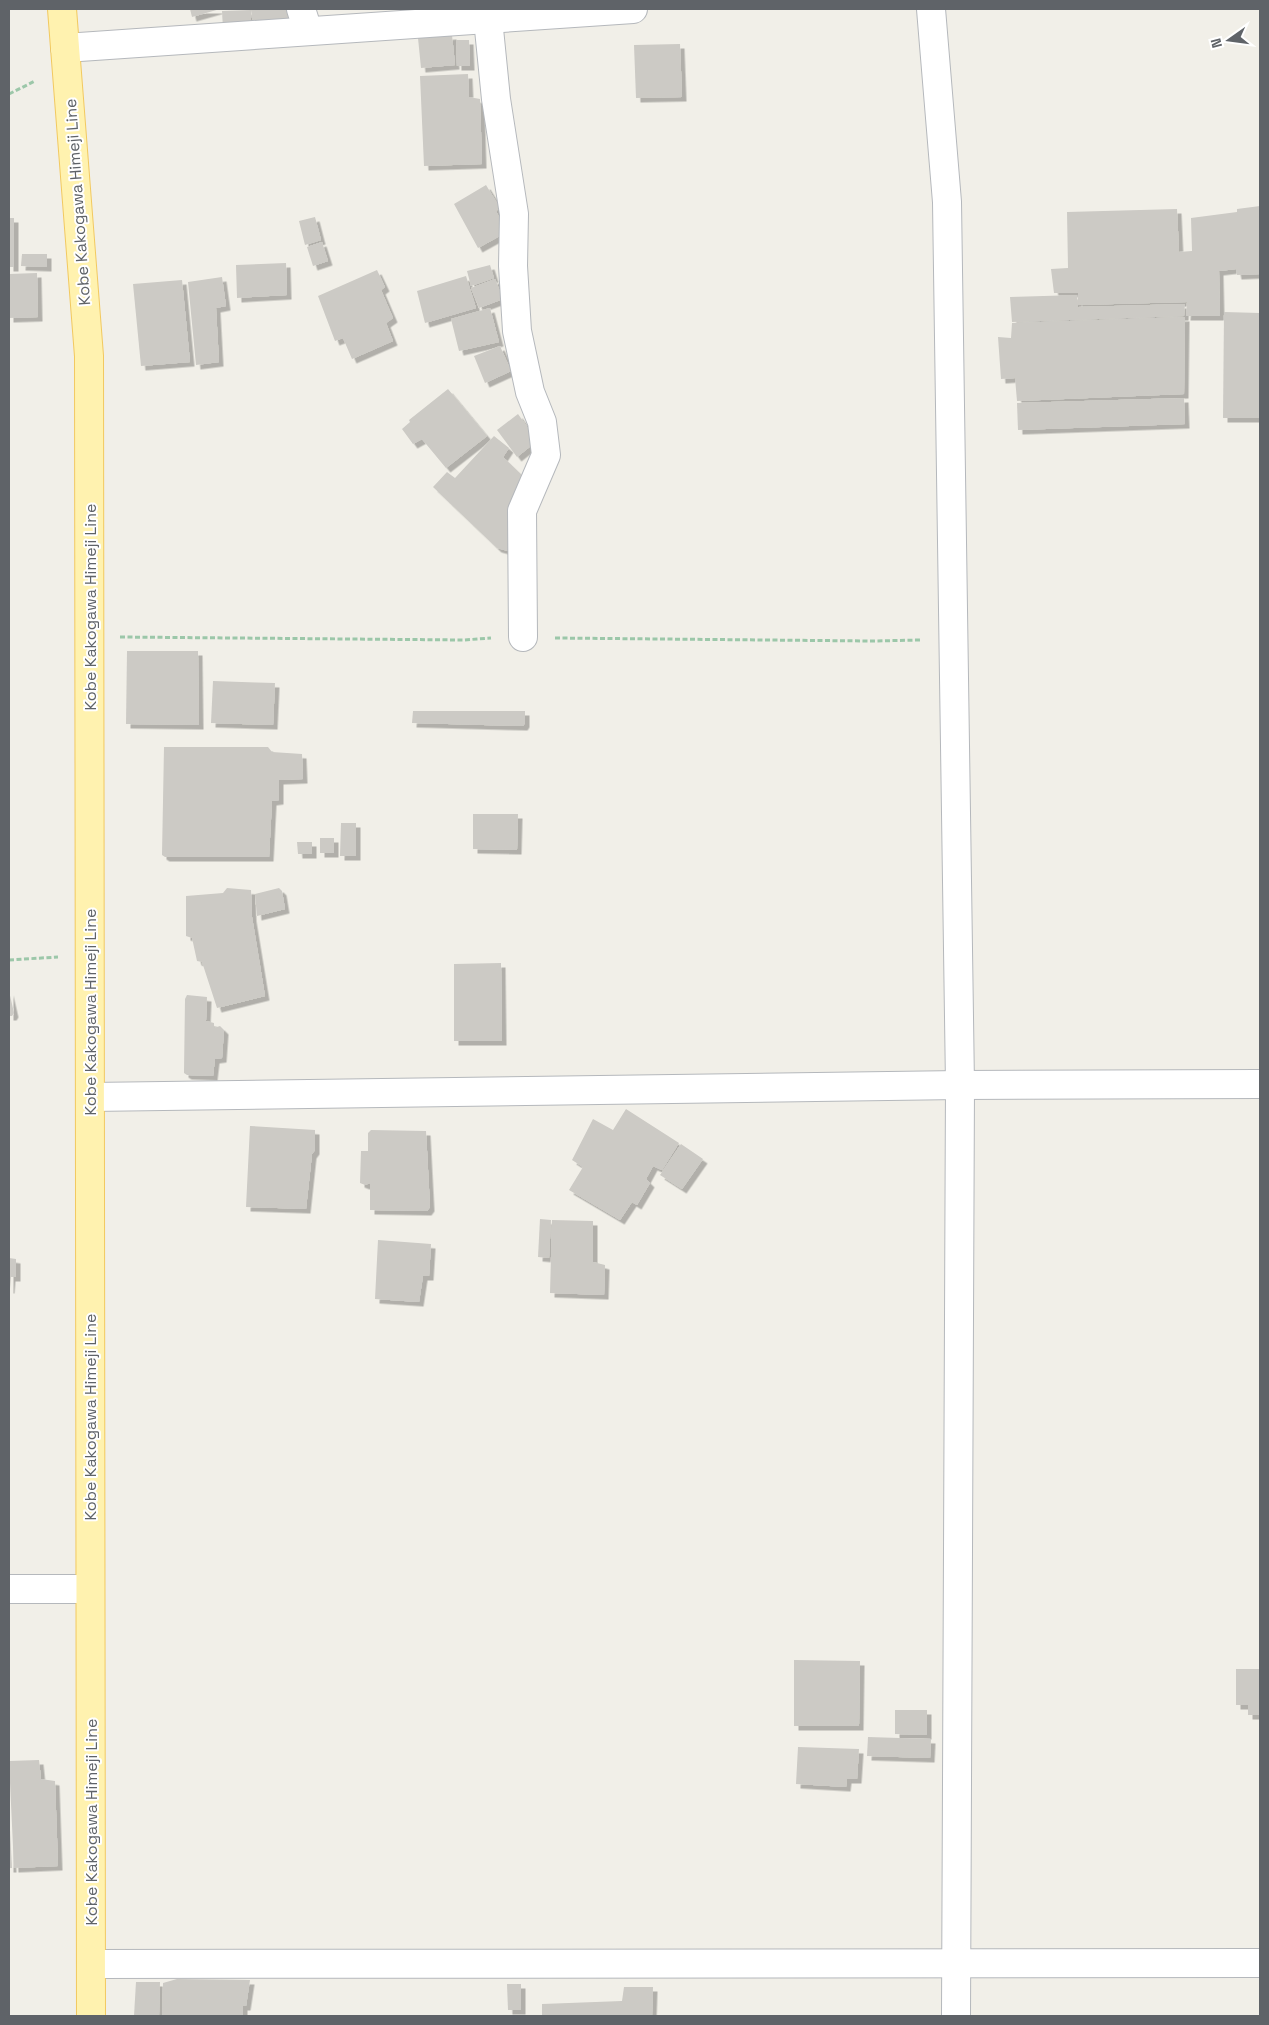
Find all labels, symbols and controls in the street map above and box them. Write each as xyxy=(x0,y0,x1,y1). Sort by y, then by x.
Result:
north arrow xyxy=(1204,15,1254,65)
text: N xyxy=(1207,36,1226,50)
street label: Kobe Kakogawa Himeji Line xyxy=(60,98,95,306)
street label: Kobe Kakogawa Himeji Line xyxy=(80,503,101,711)
street label: Kobe Kakogawa Himeji Line xyxy=(80,908,101,1116)
street label: Kobe Kakogawa Himeji Line xyxy=(80,1313,101,1521)
street label: Kobe Kakogawa Himeji Line xyxy=(81,1718,102,1926)

